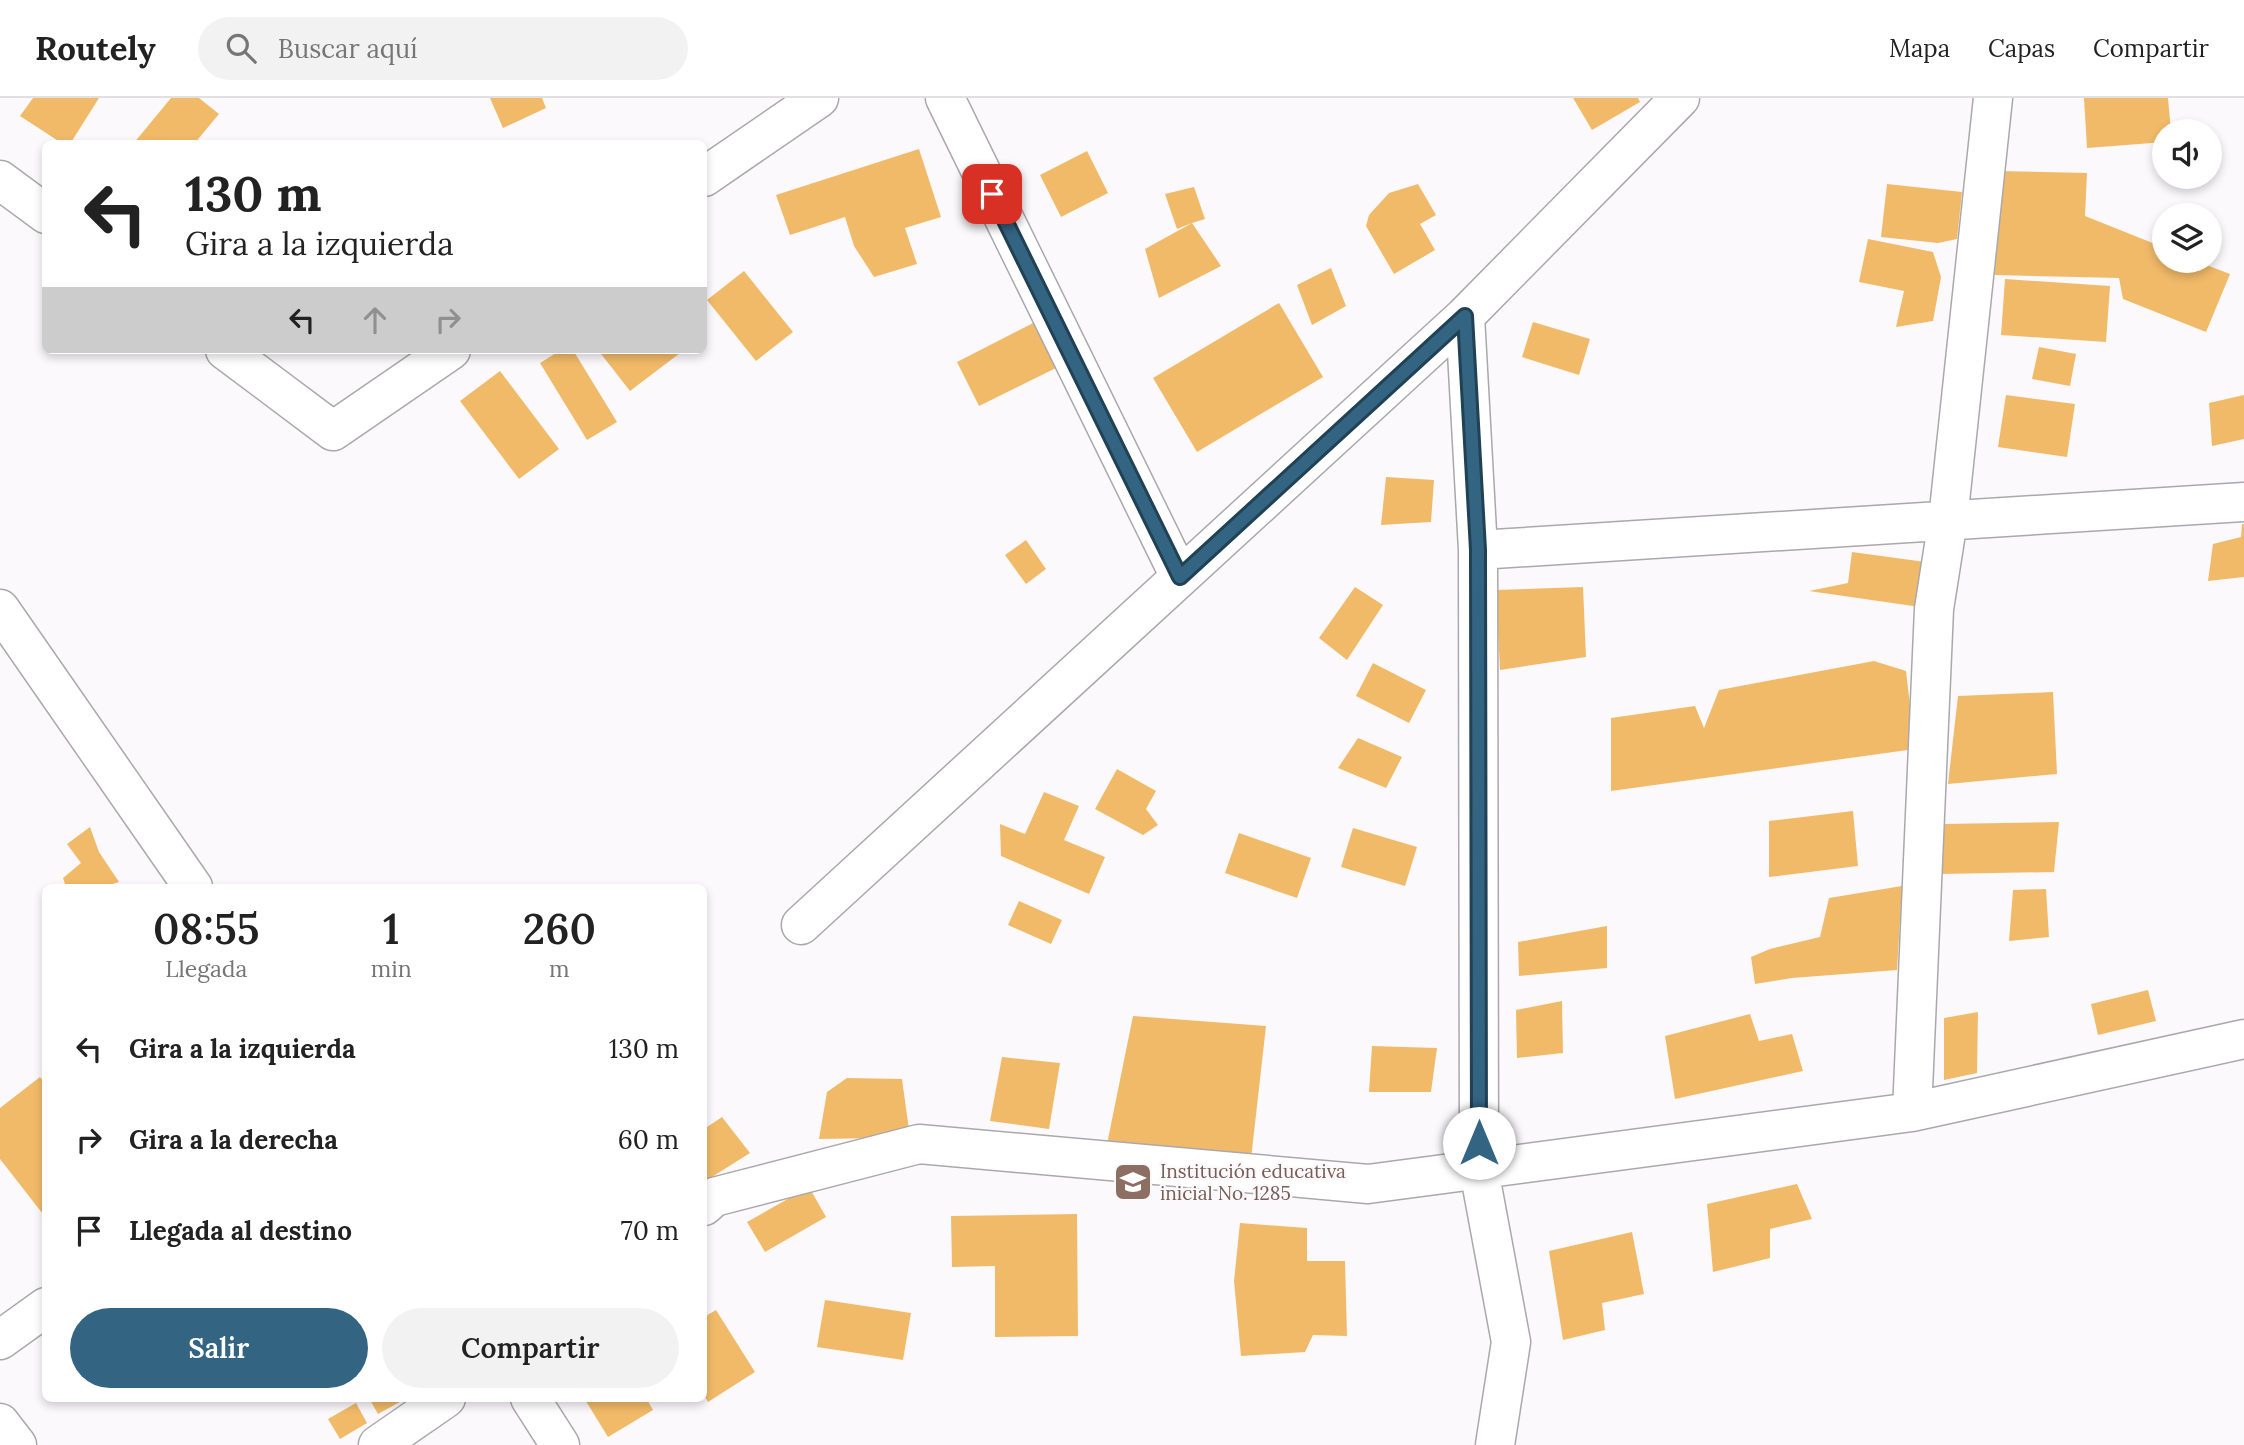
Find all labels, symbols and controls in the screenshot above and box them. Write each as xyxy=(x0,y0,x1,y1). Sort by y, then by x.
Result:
search box xyxy=(198,17,688,80)
text: Routely xyxy=(35,27,156,69)
icon: search xyxy=(222,29,260,67)
text: Buscar aquí xyxy=(278,32,418,65)
text: Mapa xyxy=(1889,33,1950,64)
text: Capas xyxy=(1988,33,2055,64)
text: Compartir xyxy=(2093,33,2209,64)
map controls xyxy=(2152,119,2222,273)
button: sound xyxy=(2152,119,2222,189)
text: 130 m xyxy=(185,162,321,224)
pin xyxy=(962,164,1022,224)
icon: left xyxy=(70,168,161,259)
icon: arrive xyxy=(973,175,1011,213)
button: layers xyxy=(2152,203,2222,273)
text: Gira a la izquierda xyxy=(185,223,454,264)
icon: left xyxy=(283,301,321,339)
icon: ahead xyxy=(356,301,394,339)
icon: right xyxy=(429,301,467,339)
text: 08:55 xyxy=(153,902,260,956)
text: 1 xyxy=(383,902,399,956)
text: 260 xyxy=(523,902,596,956)
text: Llegada xyxy=(165,954,247,983)
text: min xyxy=(371,954,412,983)
text: m xyxy=(549,954,570,983)
icon: left xyxy=(70,1030,108,1068)
text: Gira a la izquierda xyxy=(129,1032,356,1065)
text: 130 m xyxy=(609,1032,679,1065)
position arrow xyxy=(1442,1106,1516,1180)
icon: right xyxy=(70,1121,108,1159)
text: Gira a la derecha xyxy=(129,1123,338,1156)
text: 60 m xyxy=(618,1123,679,1156)
place label: Institución educativa inicial No. 1285 xyxy=(1160,1159,1346,1205)
school or university icon: Institución educativa inicial No. 1285 xyxy=(1112,1161,1154,1203)
icon: arrive xyxy=(70,1212,108,1250)
text: Llegada al destino xyxy=(129,1214,352,1247)
text: 70 m xyxy=(621,1214,679,1247)
button: Salir xyxy=(70,1308,368,1388)
button: Compartir xyxy=(382,1308,679,1388)

